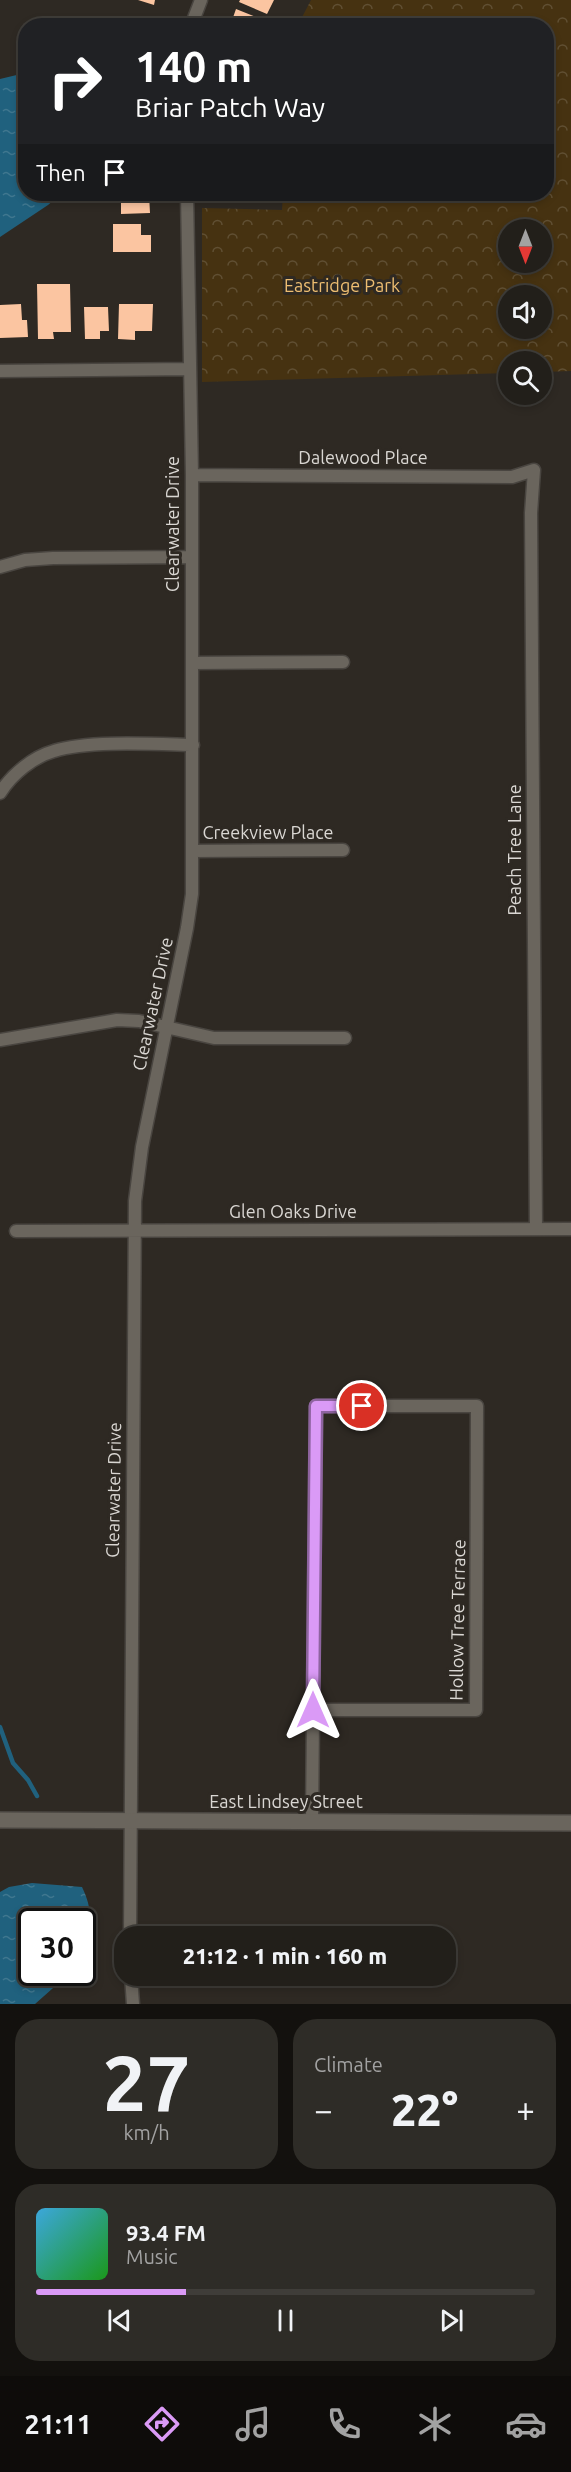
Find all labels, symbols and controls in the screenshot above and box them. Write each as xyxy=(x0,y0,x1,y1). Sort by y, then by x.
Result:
icon: right xyxy=(36,42,114,120)
text: 140 m xyxy=(135,43,252,90)
text: Briar Patch Way xyxy=(135,92,325,122)
icon: arrive xyxy=(98,156,131,189)
text: Then xyxy=(36,160,86,185)
north arrow xyxy=(498,219,552,273)
map controls xyxy=(498,219,552,405)
park label: Eastridge Park xyxy=(284,275,400,295)
button: sound xyxy=(498,285,552,339)
button: search xyxy=(498,351,552,405)
street label: Dalewood Place xyxy=(298,447,428,467)
street label: Clearwater Drive xyxy=(162,456,182,592)
street label: Peach Tree Lane xyxy=(504,784,524,916)
street label: Creekview Place xyxy=(202,822,334,842)
street label: Clearwater Drive xyxy=(128,935,176,1072)
street label: Glen Oaks Drive xyxy=(229,1201,357,1221)
pin xyxy=(336,1380,387,1431)
icon: arrive xyxy=(345,1389,378,1422)
street label: Clearwater Drive xyxy=(102,1422,124,1558)
street label: Hollow Tree Terrace xyxy=(446,1539,468,1701)
position arrow xyxy=(281,1678,345,1742)
street label: East Lindsey Street xyxy=(209,1791,363,1811)
speed limit sign: 30 xyxy=(18,1908,96,1986)
text: 21:12 · 1 min · 160 m xyxy=(183,1943,387,1968)
text: 27 xyxy=(103,2038,190,2126)
text: Climate xyxy=(314,2053,383,2076)
text: 22° xyxy=(391,2084,458,2135)
text: − xyxy=(314,2091,333,2128)
text: + xyxy=(516,2091,535,2128)
text: km/h xyxy=(123,2121,170,2144)
text: 93.4 FM xyxy=(126,2220,206,2245)
text: Music xyxy=(126,2245,178,2268)
icon: previous xyxy=(103,2304,136,2337)
icon: pause xyxy=(269,2304,302,2337)
icon: next xyxy=(435,2304,468,2337)
icon: directions xyxy=(141,2403,183,2445)
icon: music xyxy=(232,2403,274,2445)
icon: phone xyxy=(323,2403,365,2445)
icon: climate xyxy=(414,2403,456,2445)
icon: car xyxy=(505,2403,547,2445)
text: 21:11 xyxy=(24,2409,92,2439)

